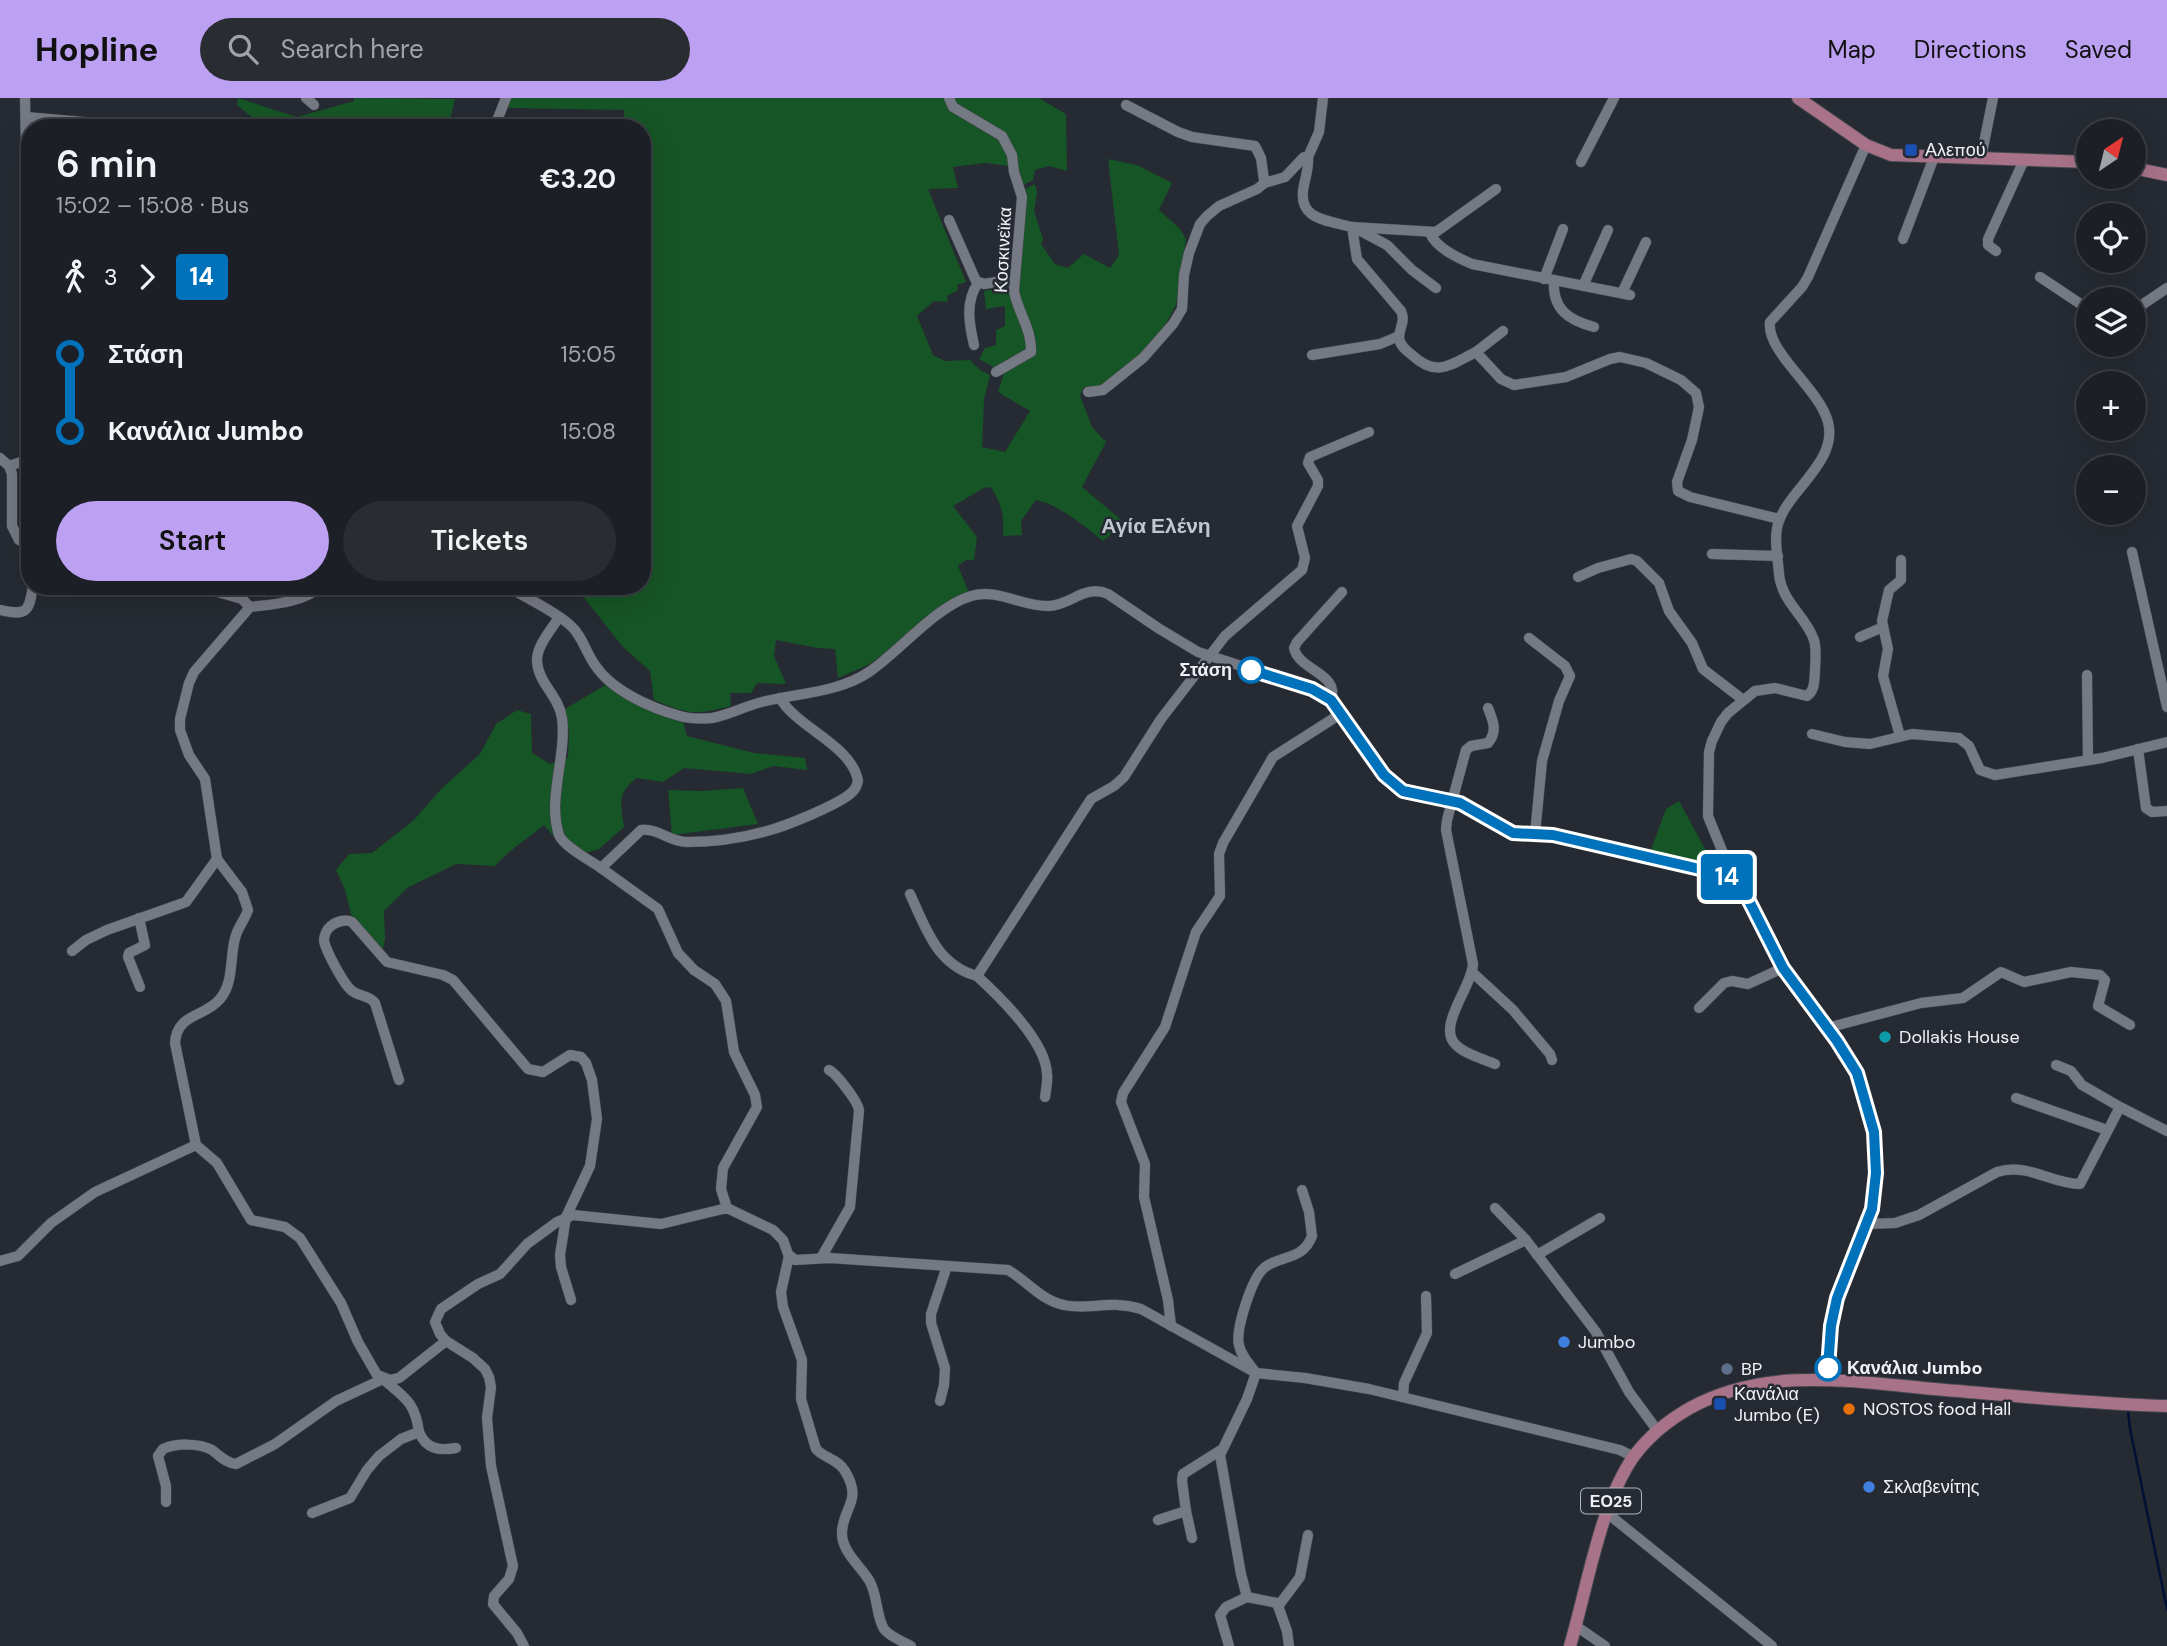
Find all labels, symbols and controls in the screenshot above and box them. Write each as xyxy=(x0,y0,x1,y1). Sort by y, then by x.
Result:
search box xyxy=(200,18,690,81)
text: Hopline xyxy=(35,28,158,71)
icon: search xyxy=(224,30,262,68)
text: Search here xyxy=(280,32,424,66)
text: Map xyxy=(1828,34,1876,65)
text: Directions xyxy=(1914,34,2027,65)
text: Saved xyxy=(2065,34,2132,65)
north arrow xyxy=(2076,119,2146,189)
map controls xyxy=(2076,119,2146,525)
place label: Αλεπού xyxy=(1925,138,1986,162)
text: 6 min xyxy=(56,139,158,189)
marker: Αλεπού xyxy=(1903,142,1919,158)
text: €3.20 xyxy=(540,162,616,196)
text: 15:02 – 15:08 · Bus xyxy=(56,190,249,220)
button: locate xyxy=(2076,203,2146,273)
street label: Κοσκινεϊκα xyxy=(989,206,1017,294)
icon: walk xyxy=(56,258,94,296)
icon: forward xyxy=(128,258,166,296)
text: 14 xyxy=(190,261,214,292)
text: 3 xyxy=(104,262,118,292)
button: layers xyxy=(2076,287,2146,357)
text: Στάση xyxy=(108,337,184,371)
text: 15:05 xyxy=(560,339,616,369)
button: + xyxy=(2076,371,2146,441)
text: Κανάλια Jumbo xyxy=(108,414,304,448)
text: 15:08 xyxy=(560,416,616,446)
button: − xyxy=(2076,455,2146,525)
button: Start xyxy=(56,501,329,581)
button: Tickets xyxy=(343,501,616,581)
district label: Αγία Ελένη xyxy=(1101,512,1211,540)
marker: Στάση xyxy=(1238,657,1264,683)
place label: Στάση xyxy=(1180,658,1232,682)
line badge: 14 xyxy=(1696,854,1758,900)
text: 14 xyxy=(1715,861,1739,892)
place label: Dollakis House xyxy=(1899,1025,2020,1049)
marker: Dollakis House xyxy=(1877,1029,1893,1045)
place label: Jumbo xyxy=(1578,1330,1635,1354)
marker: Jumbo xyxy=(1556,1334,1572,1350)
marker: Κανάλια Jumbo xyxy=(1815,1355,1841,1381)
place label: Κανάλια Jumbo xyxy=(1847,1356,1983,1380)
place label: BP xyxy=(1741,1357,1762,1381)
marker: BP xyxy=(1719,1361,1735,1377)
place label: Κανάλια Jumbo (E) xyxy=(1734,1382,1820,1427)
marker: Κανάλια Jumbo (E) xyxy=(1712,1396,1728,1412)
place label: NOSTOS food Hall xyxy=(1863,1397,2011,1421)
marker: NOSTOS food Hall xyxy=(1841,1401,1857,1417)
place label: Σκλαβενίτης xyxy=(1883,1475,1980,1499)
marker: Σκλαβενίτης xyxy=(1861,1479,1877,1495)
road number: ΕΟ25 xyxy=(1581,1488,1641,1513)

